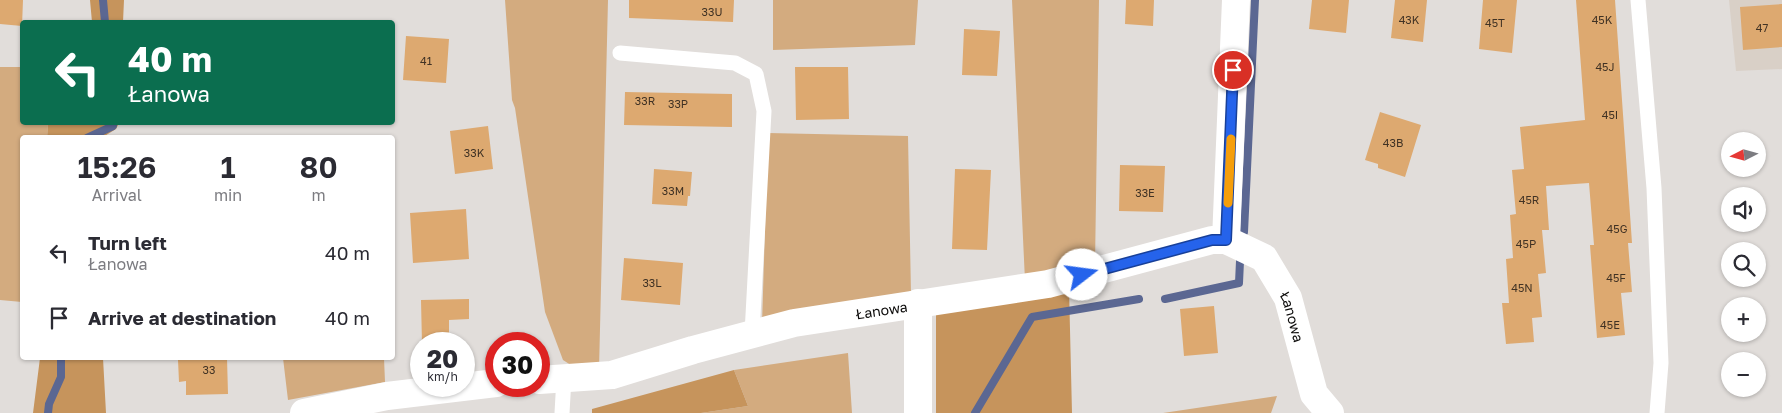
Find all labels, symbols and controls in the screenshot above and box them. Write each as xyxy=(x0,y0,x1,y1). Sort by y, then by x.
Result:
house number: 33U xyxy=(702,5,722,18)
house number: 43K xyxy=(1399,13,1420,26)
house number: 45K xyxy=(1592,13,1613,26)
house number: 45T xyxy=(1485,16,1505,29)
house number: 47 xyxy=(1756,21,1768,34)
text: 40 m xyxy=(128,38,212,80)
icon: left xyxy=(45,40,110,105)
pin xyxy=(1212,49,1254,91)
house number: 41 xyxy=(420,54,432,67)
icon: arrive xyxy=(1219,56,1247,84)
house number: 45J xyxy=(1595,60,1615,73)
text: Łanowa xyxy=(128,80,210,107)
house number: 33R xyxy=(635,94,655,107)
house number: 33P xyxy=(668,97,688,110)
house number: 45I xyxy=(1602,108,1618,121)
north arrow xyxy=(1721,132,1766,178)
map controls xyxy=(1721,132,1766,397)
house number: 43B xyxy=(1383,136,1403,149)
house number: 33K xyxy=(464,146,485,159)
text: 15:26 xyxy=(77,149,156,185)
text: 1 xyxy=(220,149,236,185)
text: 80 xyxy=(300,149,338,185)
house number: 33M xyxy=(662,184,684,197)
text: Arrival xyxy=(92,185,142,205)
text: min xyxy=(214,185,242,205)
text: m xyxy=(312,185,326,205)
house number: 33E xyxy=(1135,186,1155,199)
button: sound xyxy=(1721,187,1766,232)
house number: 45R xyxy=(1519,193,1539,206)
house number: 45G xyxy=(1607,222,1628,235)
text: Turn left xyxy=(88,231,167,254)
house number: 45P xyxy=(1516,237,1536,250)
icon: left xyxy=(45,239,73,267)
text: 40 m xyxy=(325,241,370,264)
button: search xyxy=(1721,242,1766,287)
position arrow xyxy=(1055,248,1107,300)
text: Łanowa xyxy=(88,254,148,274)
house number: 45F xyxy=(1606,271,1626,284)
house number: 33L xyxy=(642,276,662,289)
house number: 45N xyxy=(1511,281,1533,294)
street label: Łanowa xyxy=(1277,288,1308,344)
street label: Łanowa xyxy=(854,297,909,322)
button: + xyxy=(1721,297,1766,342)
icon: arrive xyxy=(45,304,73,332)
text: Arrive at destination xyxy=(88,306,276,329)
text: 40 m xyxy=(325,306,370,329)
house number: 45E xyxy=(1600,318,1620,331)
speed limit sign: 30 xyxy=(485,332,550,397)
text: 20 xyxy=(427,343,458,374)
button: − xyxy=(1721,352,1766,397)
house number: 33 xyxy=(203,363,215,376)
text: km/h xyxy=(427,369,458,384)

